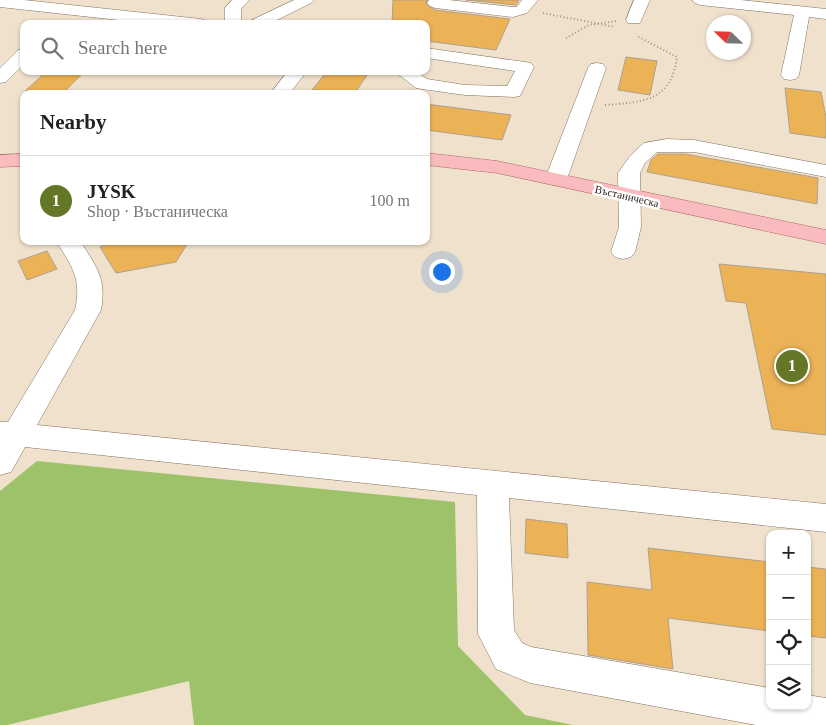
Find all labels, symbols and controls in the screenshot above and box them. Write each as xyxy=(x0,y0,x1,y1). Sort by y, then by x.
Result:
north arrow xyxy=(706,15,751,60)
search box xyxy=(20,20,430,75)
icon: search xyxy=(38,34,66,62)
text: Search here xyxy=(78,37,167,58)
text: Nearby xyxy=(40,110,107,134)
text: JYSK xyxy=(87,181,136,202)
street label: Въстаническа xyxy=(594,183,660,209)
text: 1 xyxy=(52,192,60,209)
text: 100 m xyxy=(370,192,410,209)
text: Shop · Въстаническа xyxy=(87,203,228,220)
your location xyxy=(429,259,455,285)
pin: 1 xyxy=(776,347,808,385)
map controls xyxy=(766,530,811,710)
button: + xyxy=(766,530,811,575)
button: − xyxy=(766,575,811,620)
button: locate xyxy=(766,620,811,665)
button: layers xyxy=(766,665,811,710)

